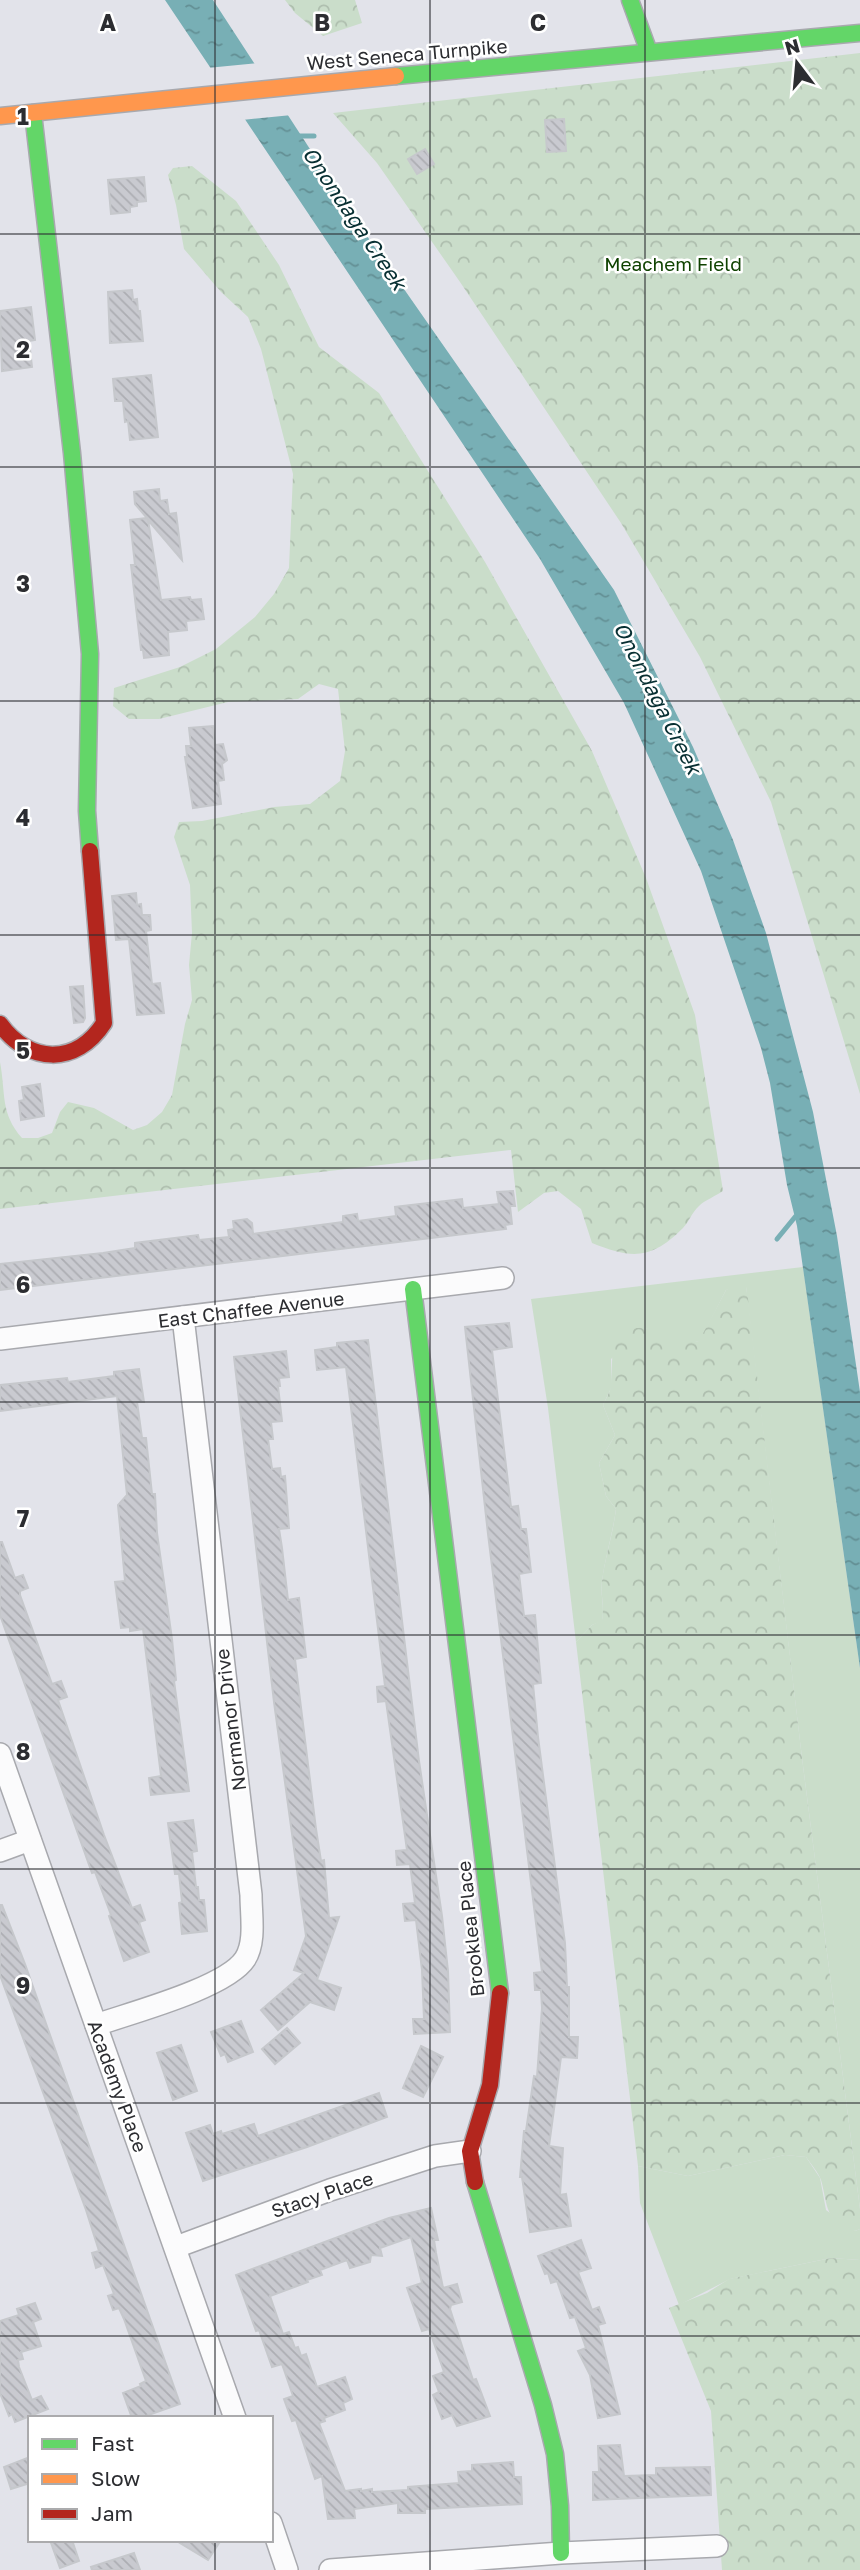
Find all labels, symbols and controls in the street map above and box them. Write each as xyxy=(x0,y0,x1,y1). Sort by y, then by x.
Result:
text: A xyxy=(100,8,117,36)
text: B xyxy=(314,8,330,36)
text: C xyxy=(530,8,546,36)
north arrow xyxy=(762,28,832,98)
text: N xyxy=(782,33,802,59)
street label: West Seneca Turnpike xyxy=(306,34,508,74)
text: 1 xyxy=(17,102,29,130)
water label: Onondaga Creek xyxy=(297,141,414,296)
park label: Meachem Field xyxy=(604,252,742,275)
text: 2 xyxy=(16,335,30,363)
text: 3 xyxy=(16,569,30,597)
water label: Onondaga Creek xyxy=(608,618,709,780)
text: 4 xyxy=(16,803,30,831)
text: 5 xyxy=(16,1036,30,1064)
text: 6 xyxy=(16,1270,30,1298)
street label: East Chaffee Avenue xyxy=(156,1286,346,1332)
text: 7 xyxy=(17,1504,29,1532)
street label: Normanor Drive xyxy=(210,1648,250,1792)
text: 8 xyxy=(16,1737,30,1765)
street label: Brooklea Place xyxy=(451,1860,489,1998)
text: 9 xyxy=(16,1971,30,1999)
street label: Academy Place xyxy=(83,2017,153,2155)
street label: Stacy Place xyxy=(268,2166,376,2222)
legend xyxy=(28,2416,273,2542)
text: Fast xyxy=(91,2430,134,2456)
text: Slow xyxy=(91,2465,140,2491)
text: Jam xyxy=(91,2500,133,2526)

